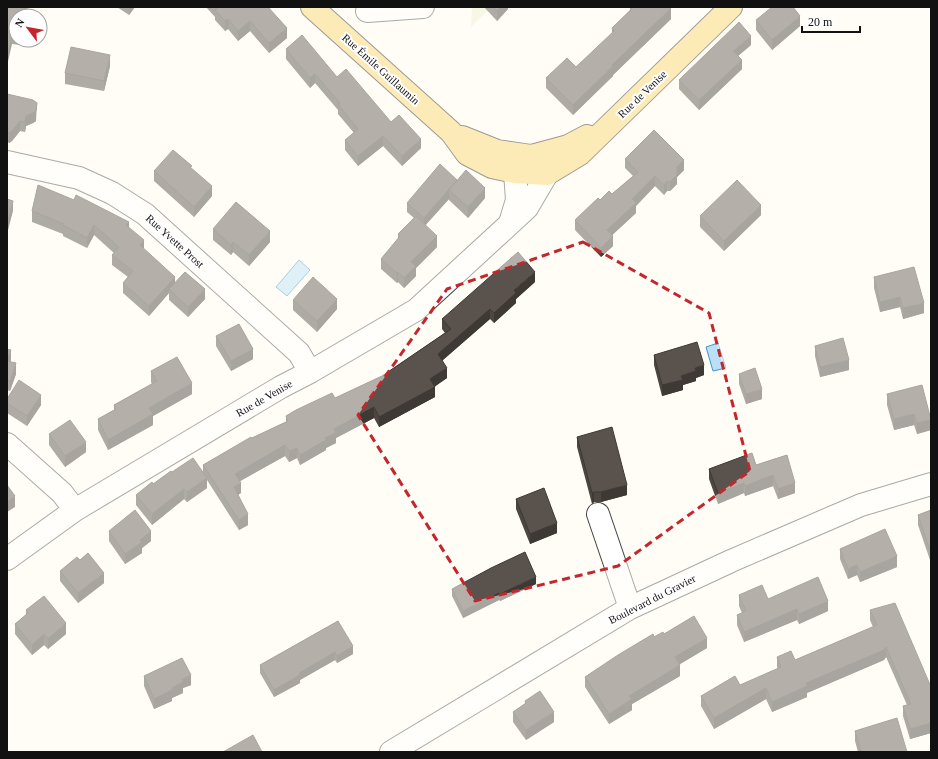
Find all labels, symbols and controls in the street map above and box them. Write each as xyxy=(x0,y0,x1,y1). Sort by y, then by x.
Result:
north arrow xyxy=(8,8,48,48)
scale bar xyxy=(802,8,860,34)
text: 20 m xyxy=(808,15,833,29)
text: N xyxy=(12,16,27,29)
street label: Rue Émile Guillaumin xyxy=(340,31,422,107)
street label: Rue de Venise xyxy=(615,68,669,120)
street label: Rue Yvette Prost xyxy=(144,212,206,270)
street label: Rue de Venise xyxy=(234,377,294,419)
street label: Boulevard du Gravier xyxy=(607,572,698,626)

